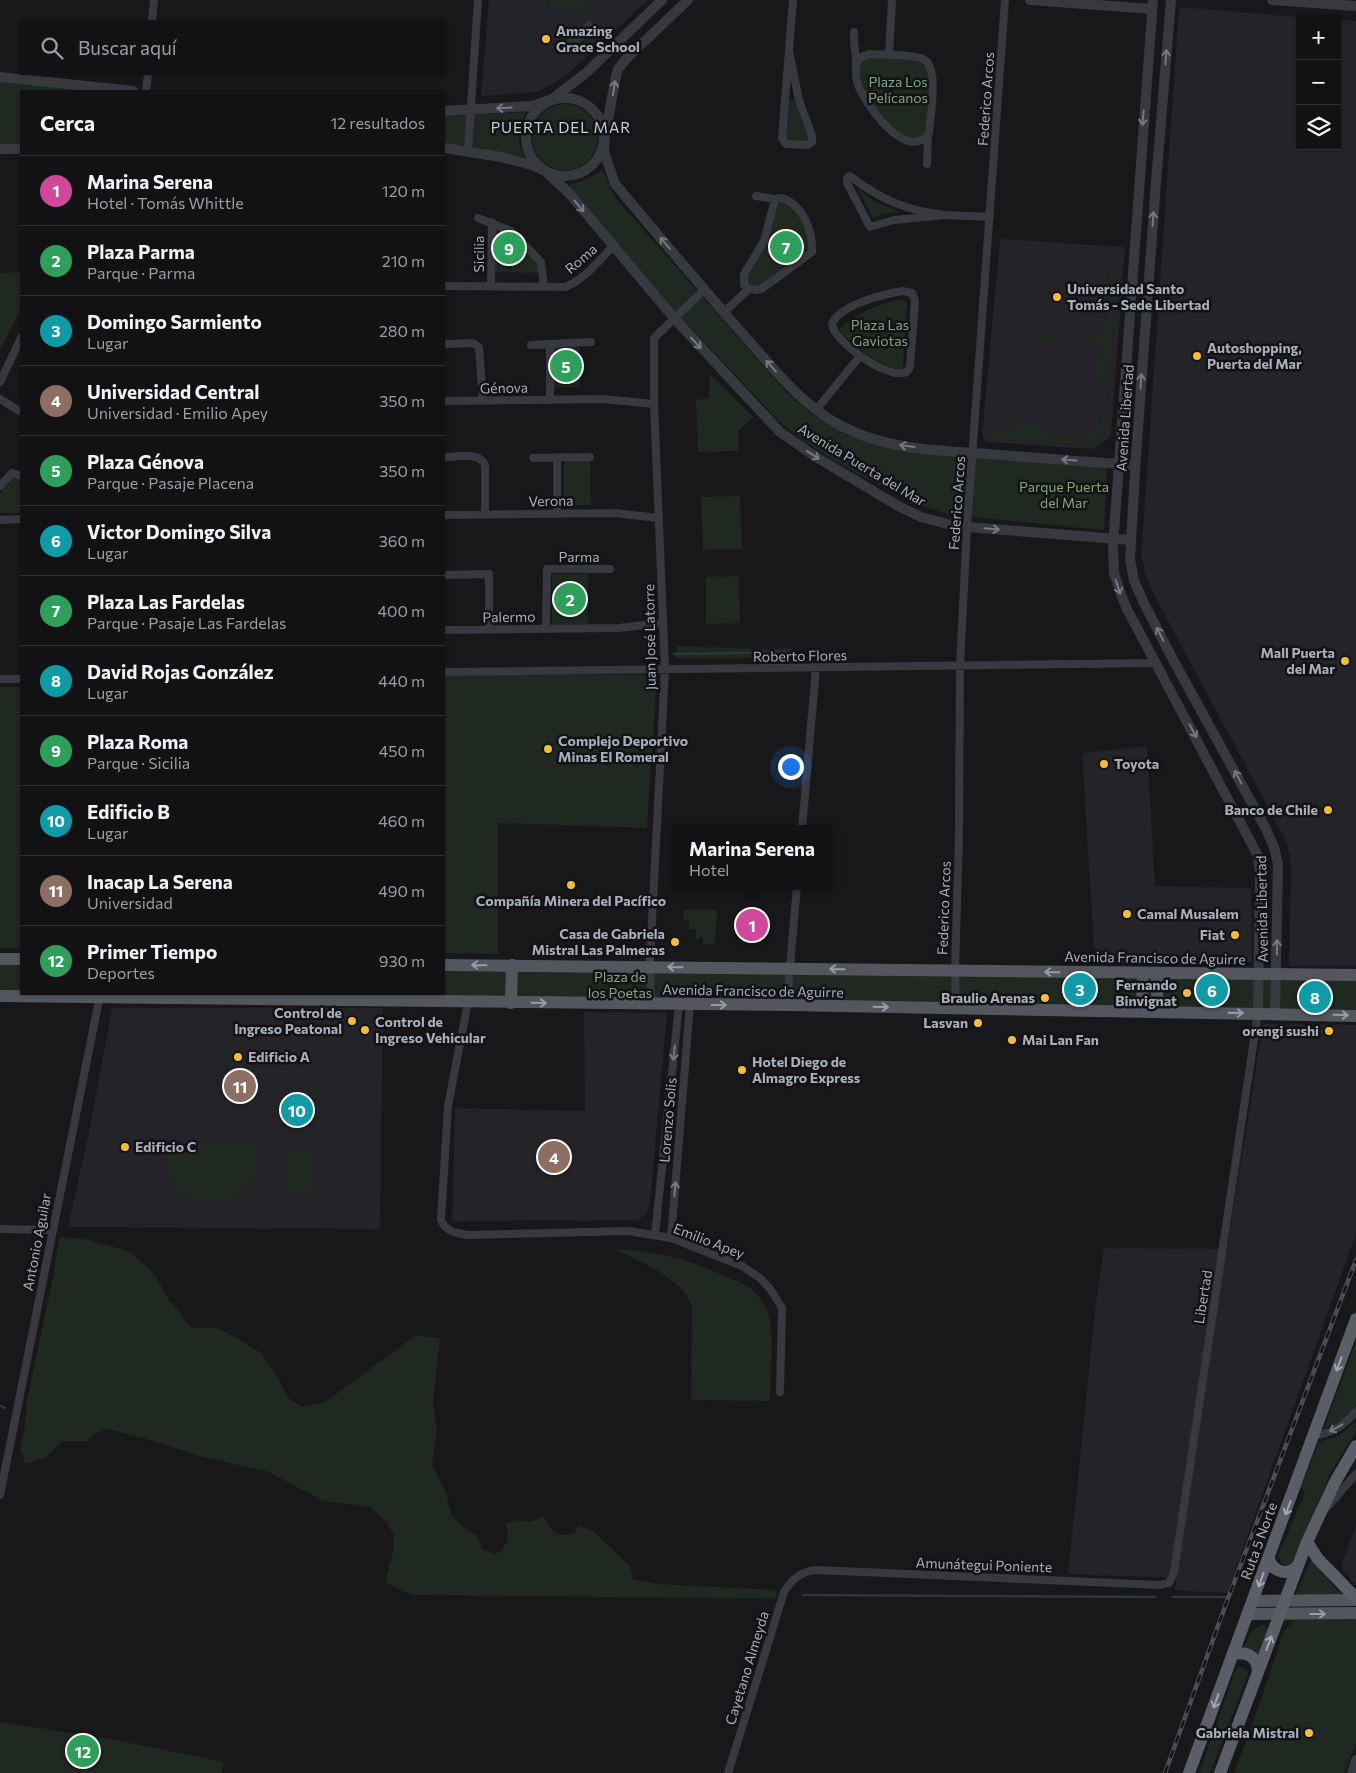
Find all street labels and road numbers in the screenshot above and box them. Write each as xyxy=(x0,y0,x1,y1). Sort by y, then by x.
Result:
street label: Federico Arcos xyxy=(974,51,997,147)
street label: Sicilia xyxy=(470,236,487,272)
street label: Roma xyxy=(561,240,600,277)
street label: Avenida Libertad xyxy=(1112,364,1137,472)
street label: Génova xyxy=(480,379,528,396)
street label: Avenida Puerta del Mar xyxy=(795,420,930,510)
street label: Federico Arcos xyxy=(945,455,968,551)
street label: Verona xyxy=(528,492,574,509)
street label: Parma xyxy=(558,548,600,565)
street label: Juan José Latorre xyxy=(640,584,659,690)
street label: Palermo xyxy=(482,608,536,625)
street label: Roberto Flores xyxy=(753,646,847,665)
street label: Avenida Libertad xyxy=(1252,855,1271,963)
street label: Federico Arcos xyxy=(933,861,954,955)
street label: Avenida Francisco de Aguirre xyxy=(1064,947,1246,968)
street label: Avenida Francisco de Aguirre xyxy=(662,980,844,1001)
street label: Lorenzo Solis xyxy=(655,1077,680,1163)
street label: Antonio Aguilar xyxy=(19,1191,54,1292)
street label: Emilio Apey xyxy=(671,1219,747,1262)
street label: Libertad xyxy=(1190,1269,1215,1325)
street label: Ruta 5 Norte xyxy=(1237,1500,1280,1582)
street label: Amunátegui Poniente xyxy=(915,1554,1053,1575)
street label: Cayetano Almeyda xyxy=(721,1609,772,1727)

